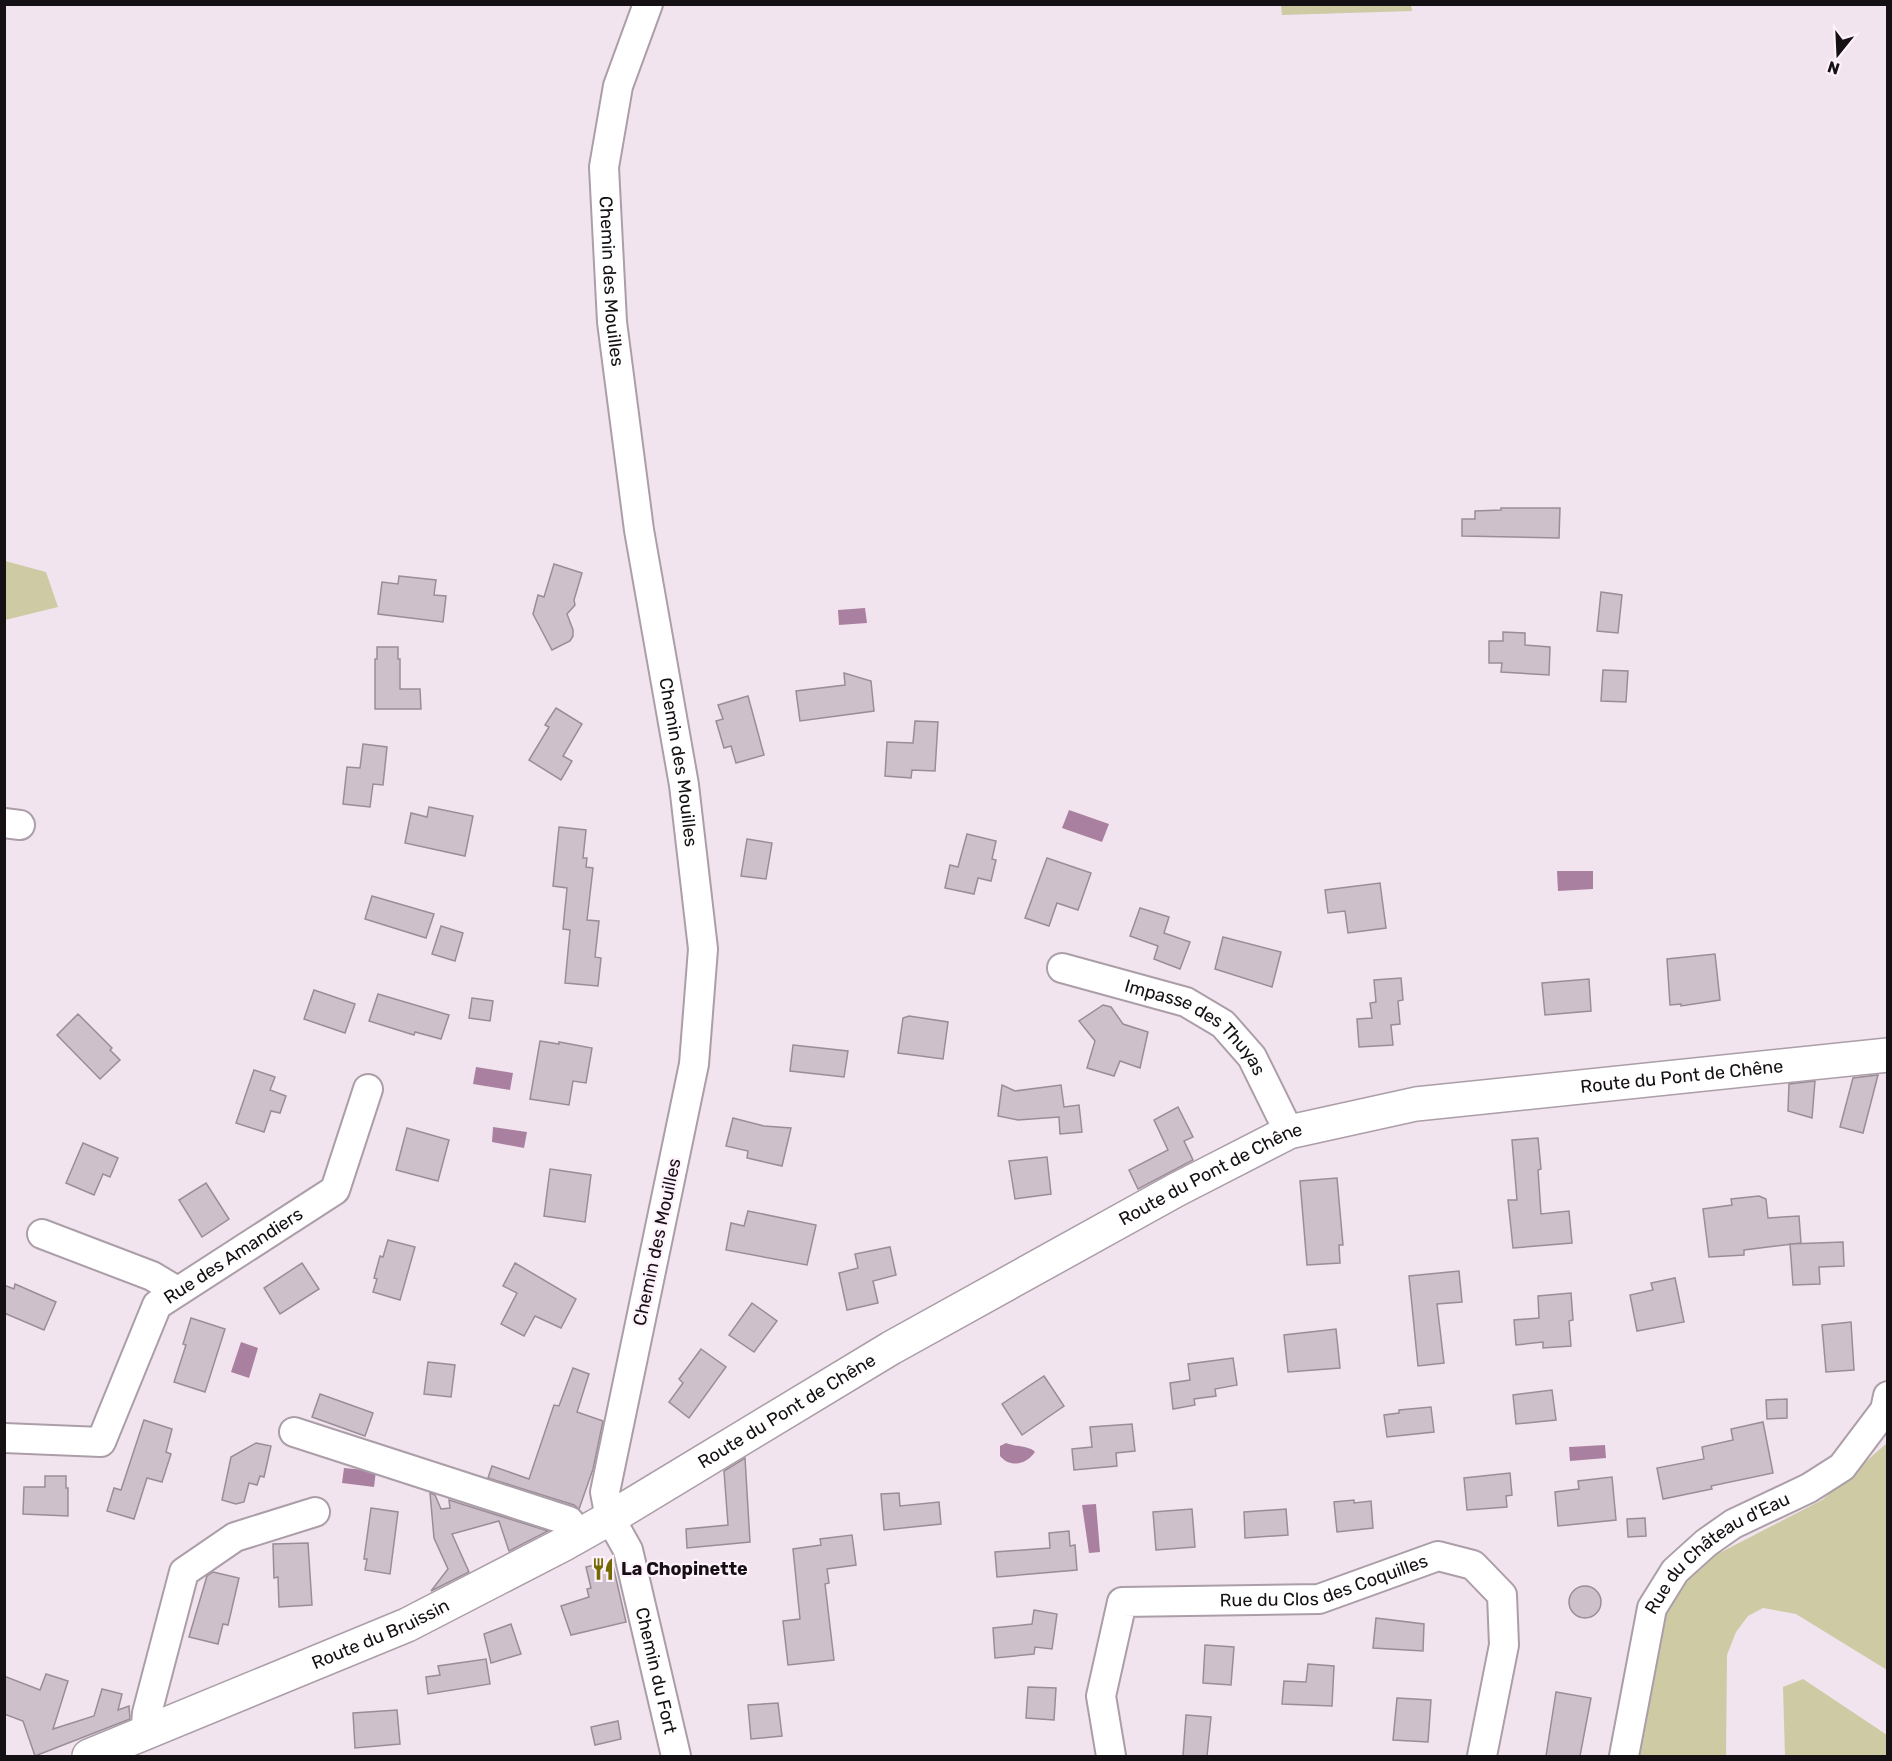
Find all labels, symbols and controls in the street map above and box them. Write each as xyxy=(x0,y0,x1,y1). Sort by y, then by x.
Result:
north arrow xyxy=(1808,24,1868,84)
text: N xyxy=(1825,57,1842,79)
street label: Chemin des Mouilles xyxy=(595,195,629,368)
street label: Chemin des Mouilles xyxy=(654,676,702,848)
street label: Impasse des Thuyas xyxy=(1122,975,1270,1079)
street label: Route du Pont de Chêne xyxy=(1579,1055,1784,1098)
street label: Route du Pont de Chêne xyxy=(1115,1118,1304,1230)
street label: Chemin des Mouilles xyxy=(628,1156,686,1328)
street label: Rue des Amandiers xyxy=(160,1203,307,1309)
street label: Route du Pont de Chêne xyxy=(694,1349,880,1473)
street label: Rue du Château d'Eau xyxy=(1640,1488,1793,1618)
street label: Rue du Clos des Coquilles xyxy=(1220,1550,1431,1612)
restaurant icon: La Chopinette xyxy=(590,1556,616,1582)
place label: La Chopinette xyxy=(621,1558,748,1580)
street label: Route du Bruissin xyxy=(308,1594,453,1674)
street label: Chemin du Fort xyxy=(631,1605,681,1736)

